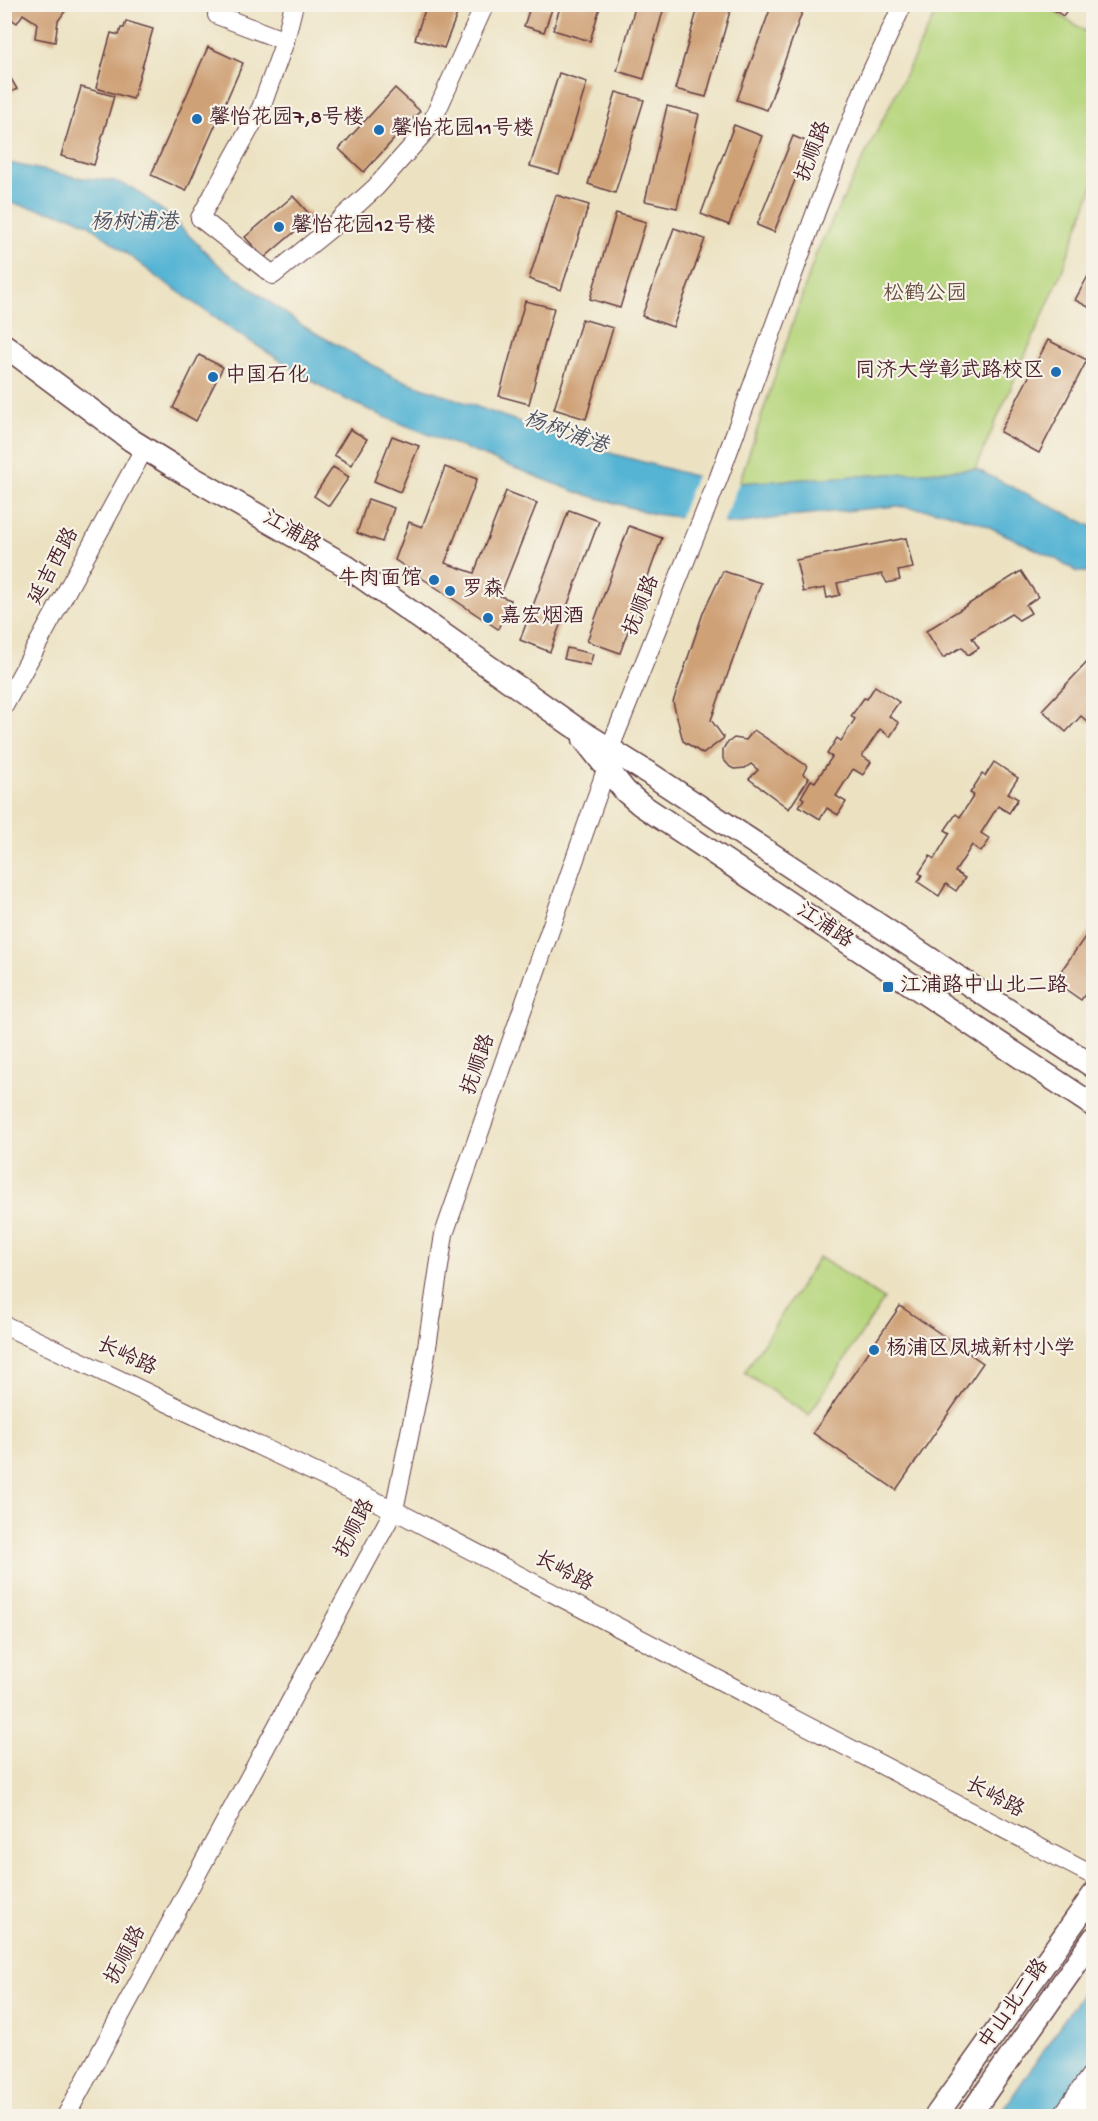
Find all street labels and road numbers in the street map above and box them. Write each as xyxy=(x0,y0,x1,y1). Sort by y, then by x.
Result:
street label: 抚顺路 xyxy=(790,117,838,186)
street label: 江浦路 xyxy=(257,505,326,560)
street label: 延吉西路 xyxy=(22,523,86,610)
street label: 抚顺路 xyxy=(618,571,666,640)
street label: 江浦路 xyxy=(791,897,858,955)
street label: 抚顺路 xyxy=(456,1030,502,1099)
street label: 长岭路 xyxy=(92,1332,161,1383)
street label: 抚顺路 xyxy=(329,1494,381,1563)
street label: 长岭路 xyxy=(529,1545,598,1599)
street label: 长岭路 xyxy=(960,1771,1029,1825)
street label: 抚顺路 xyxy=(99,1921,153,1990)
street label: 中山北二路 xyxy=(973,1954,1055,2055)

